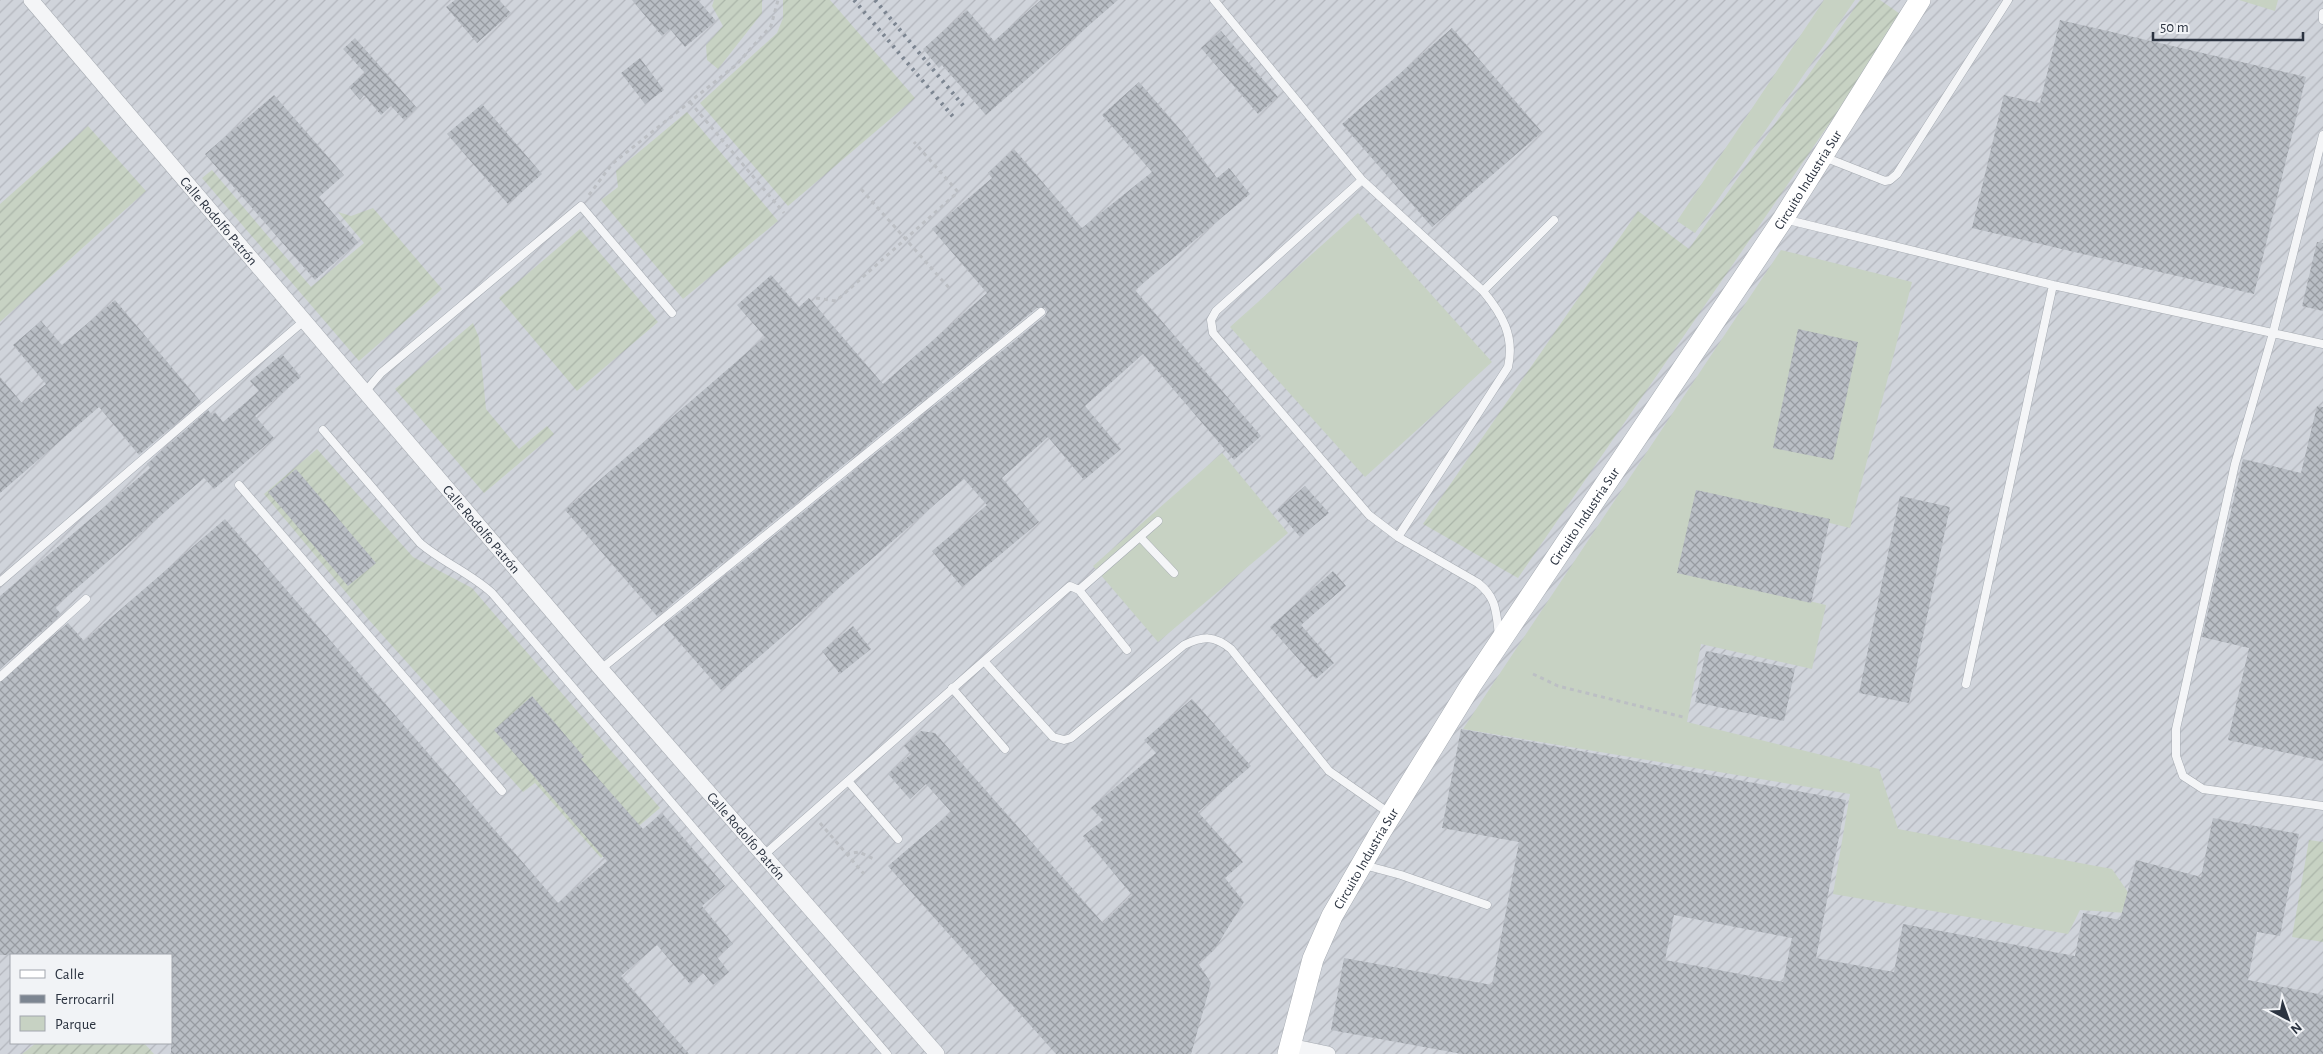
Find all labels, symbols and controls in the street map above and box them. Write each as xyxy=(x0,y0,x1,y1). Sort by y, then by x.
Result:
scale bar xyxy=(2153,10,2303,42)
text: 50 m xyxy=(2160,20,2189,35)
street label: Circuito Industria Sur xyxy=(1772,128,1845,232)
street label: Calle Rodolfo Patrón xyxy=(177,175,260,268)
street label: Circuito Industria Sur xyxy=(1547,465,1623,568)
street label: Calle Rodolfo Patrón xyxy=(440,483,522,576)
street label: Calle Rodolfo Patrón xyxy=(704,790,787,883)
street label: Circuito Industria Sur xyxy=(1332,805,1402,912)
legend xyxy=(10,954,172,1044)
text: Calle xyxy=(55,967,84,982)
text: Ferrocarril xyxy=(55,992,114,1007)
north arrow xyxy=(2263,994,2313,1044)
text: Parque xyxy=(55,1017,96,1032)
text: N xyxy=(2288,1020,2304,1037)

